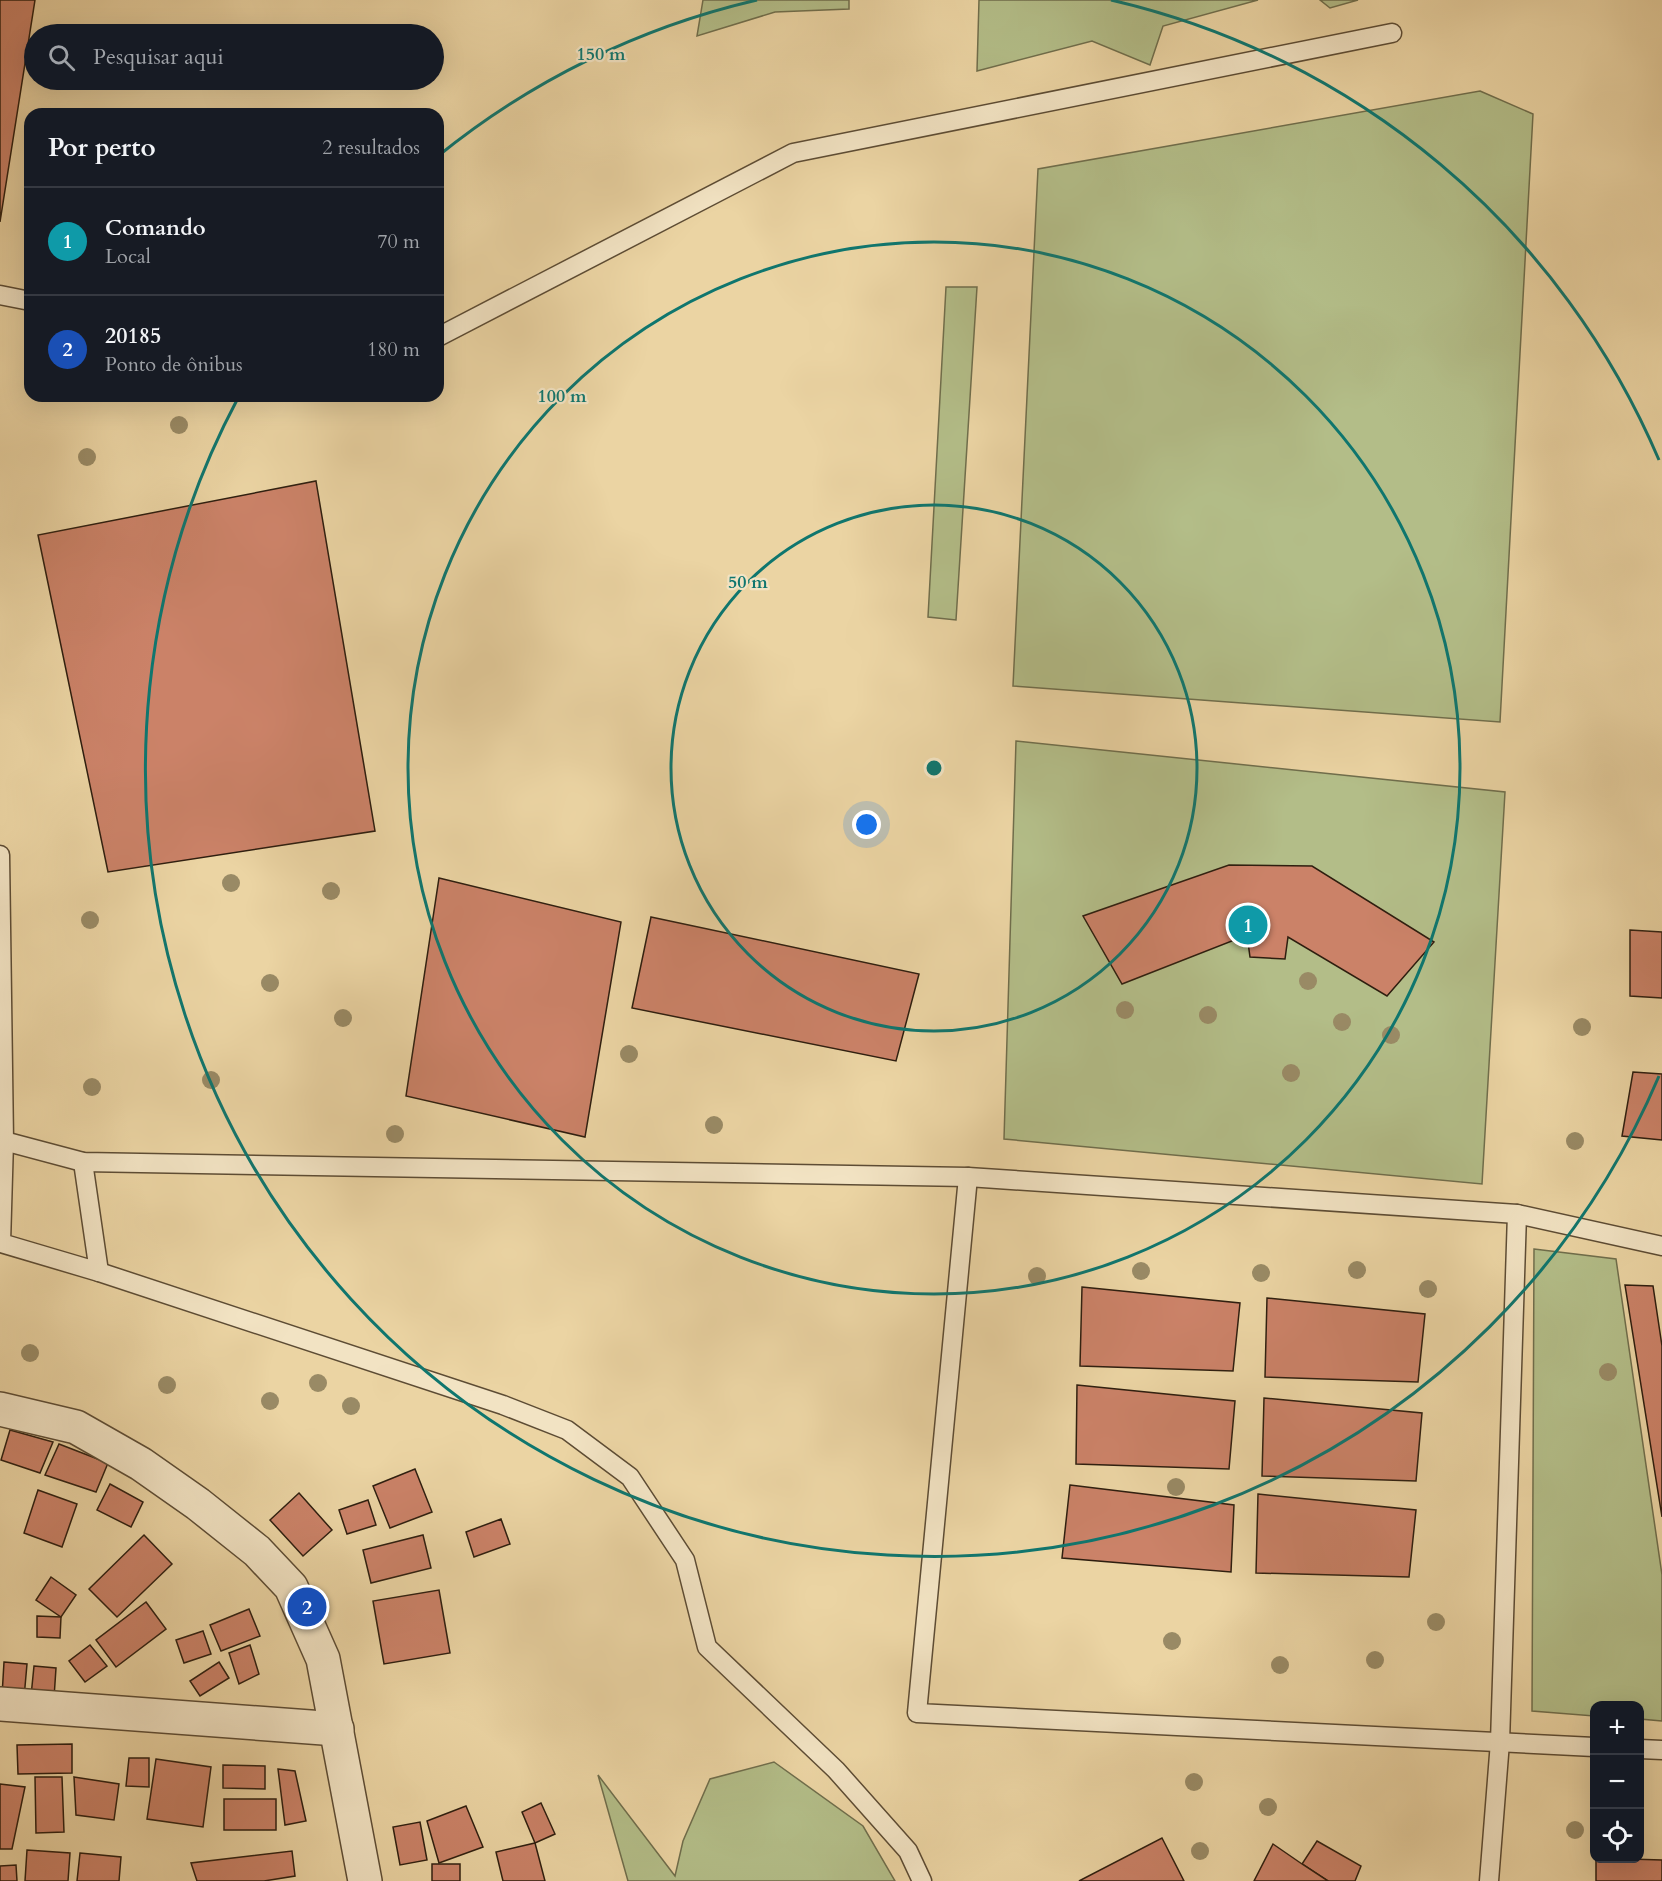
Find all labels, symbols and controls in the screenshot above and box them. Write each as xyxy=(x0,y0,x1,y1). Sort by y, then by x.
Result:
search box xyxy=(24,24,444,90)
icon: search xyxy=(45,41,78,74)
text: Pesquisar aqui xyxy=(93,42,224,72)
text: 150 m xyxy=(576,42,626,67)
text: Por perto xyxy=(48,130,156,165)
text: 2 resultados xyxy=(322,134,420,161)
text: Comando xyxy=(105,213,206,243)
text: 1 xyxy=(62,228,73,255)
text: 70 m xyxy=(377,228,420,255)
text: Local xyxy=(105,243,151,270)
text: 20185 xyxy=(105,321,161,351)
text: 2 xyxy=(62,336,73,363)
text: 180 m xyxy=(367,336,420,363)
text: Ponto de ônibus xyxy=(105,351,243,378)
text: 100 m xyxy=(537,384,587,409)
text: 50 m xyxy=(728,570,768,595)
centre of rings xyxy=(924,758,944,778)
your location xyxy=(852,810,881,839)
pin: 1 xyxy=(1228,902,1268,948)
pin: 2 xyxy=(288,1584,326,1630)
map controls xyxy=(1590,1701,1644,1863)
button: + xyxy=(1590,1701,1644,1755)
button: − xyxy=(1590,1755,1644,1809)
button: locate xyxy=(1590,1809,1644,1863)

